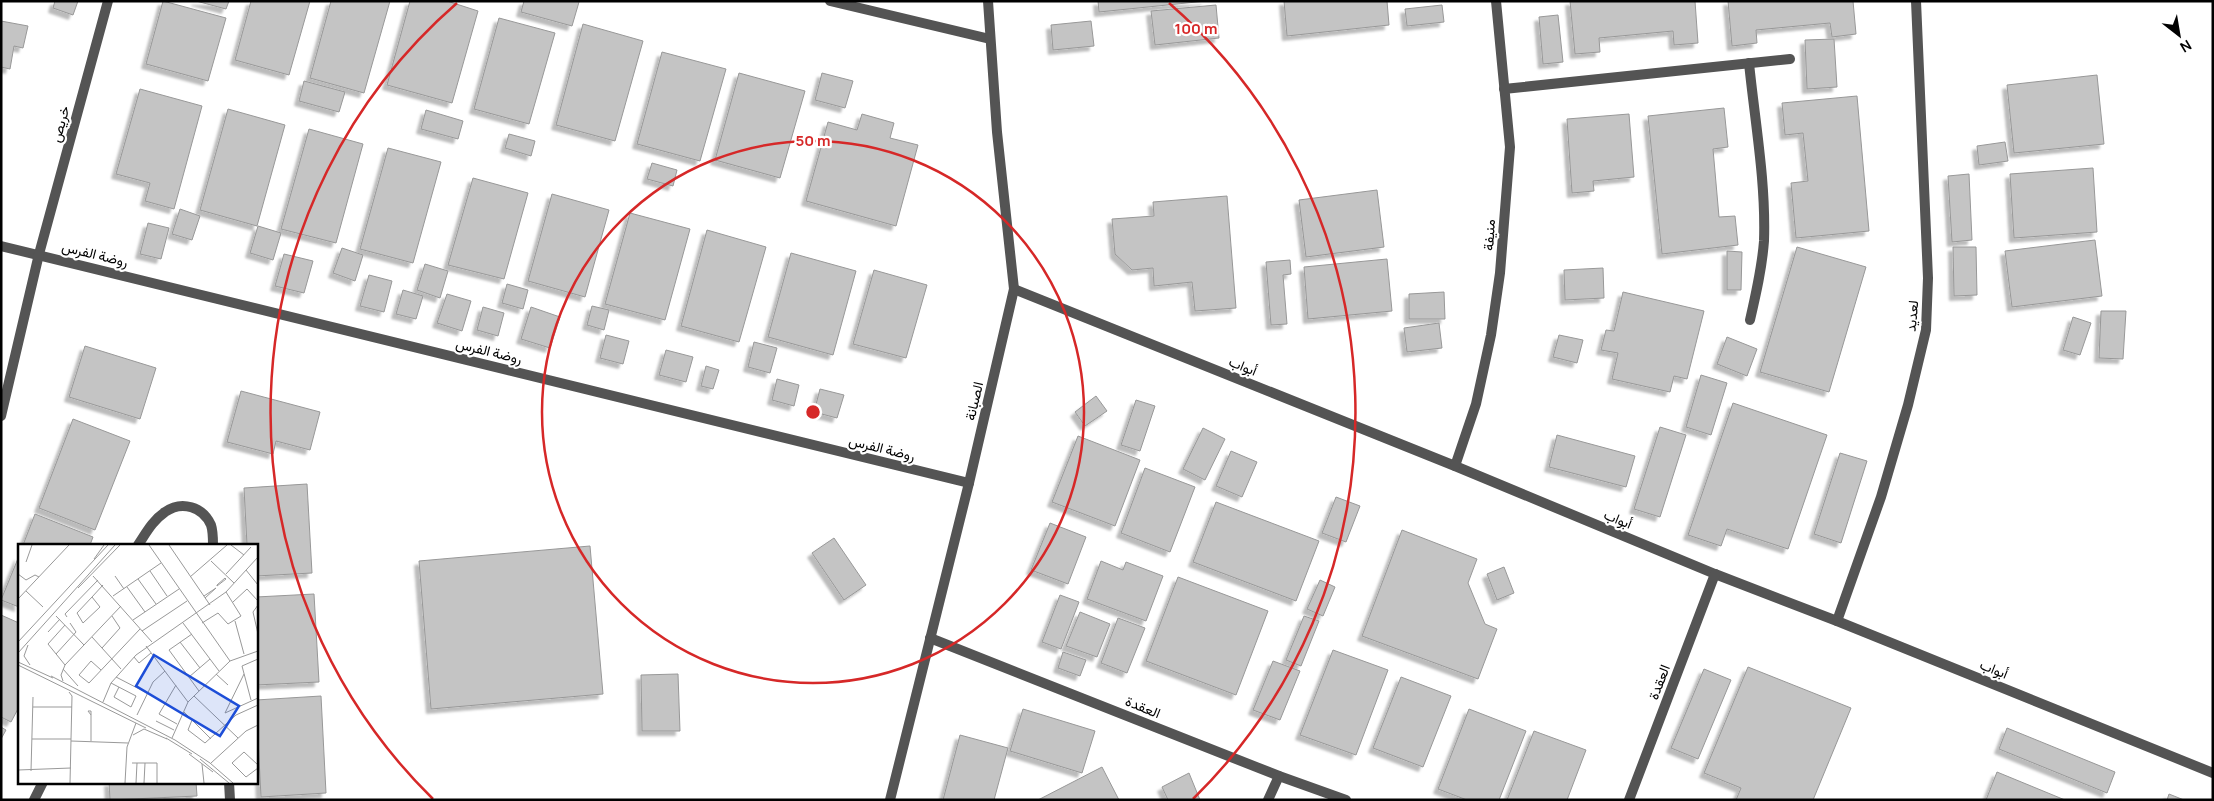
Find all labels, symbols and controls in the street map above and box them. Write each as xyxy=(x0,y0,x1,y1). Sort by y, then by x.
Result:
north arrow xyxy=(2154,10,2204,60)
text: 100 m xyxy=(1175,18,1217,39)
text: N xyxy=(2177,36,2195,57)
street label: خريص xyxy=(46,104,73,144)
text: 50 m xyxy=(795,130,831,151)
street label: منيفة xyxy=(1478,219,1499,251)
street label: روضة الفرس xyxy=(60,236,130,271)
street label: لعديد xyxy=(1901,300,1922,332)
street label: روضة الفرس xyxy=(454,333,524,368)
street label: أبواب xyxy=(1226,351,1260,380)
street label: الصبانة xyxy=(960,380,987,422)
centre of rings xyxy=(804,403,822,421)
street label: روضة الفرس xyxy=(847,430,917,465)
street label: أبواب xyxy=(1601,504,1635,533)
inset map xyxy=(18,544,258,784)
street label: أبواب xyxy=(1977,654,2011,683)
street label: العقدة xyxy=(1643,662,1674,702)
street label: العقدة xyxy=(1123,691,1164,722)

